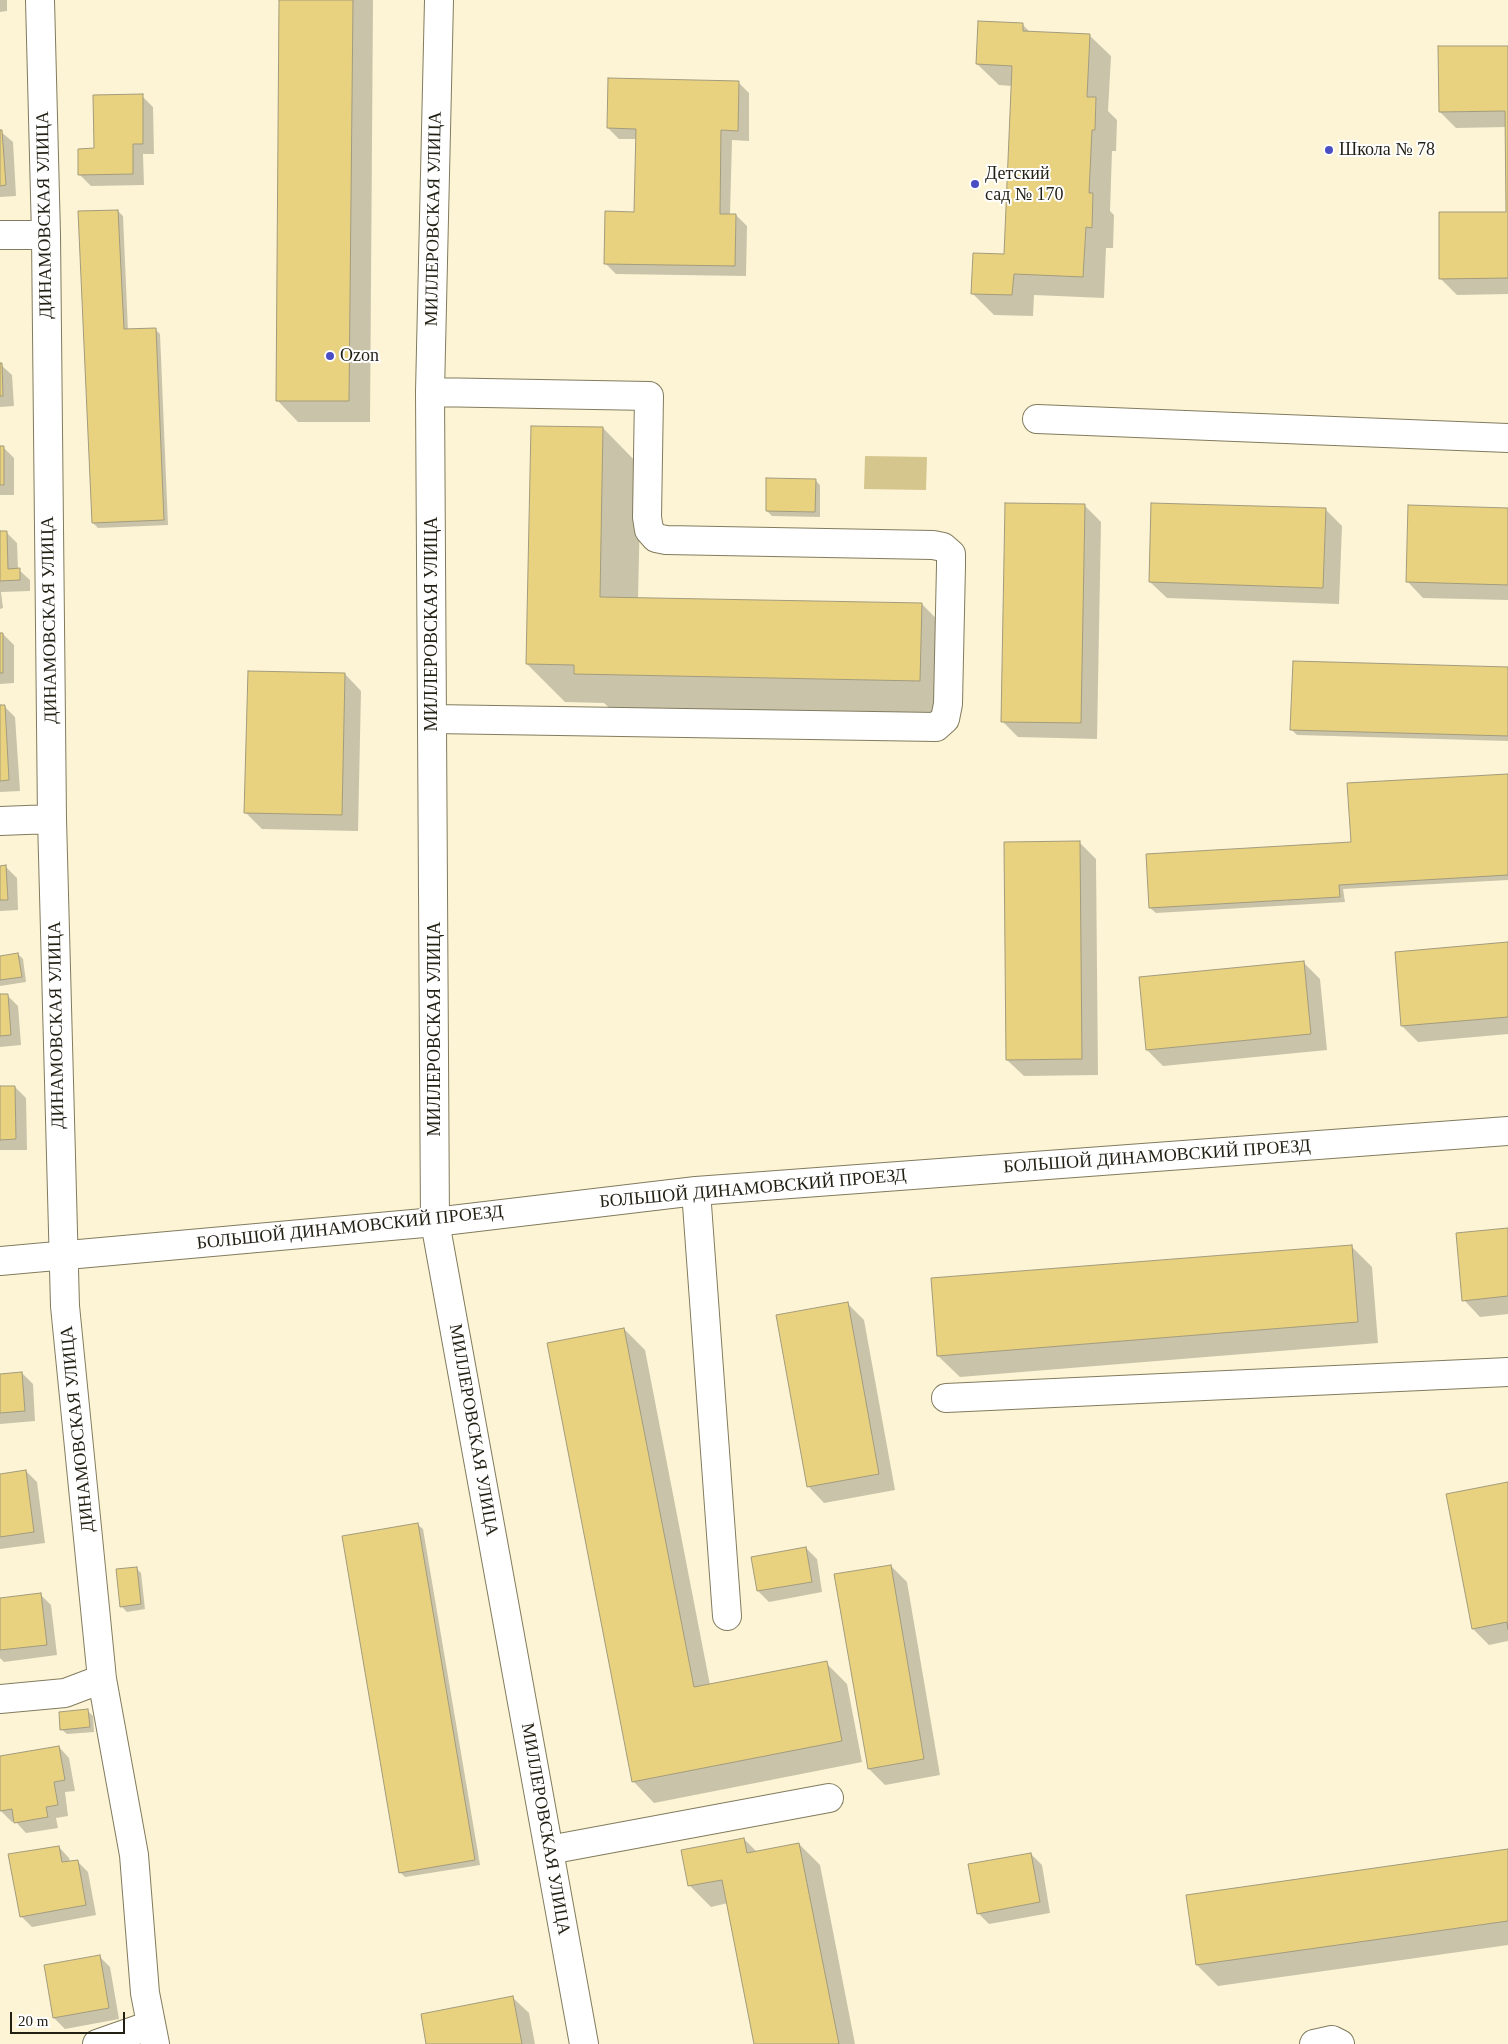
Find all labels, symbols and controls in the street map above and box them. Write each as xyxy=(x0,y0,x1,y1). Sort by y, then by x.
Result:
street label: ДИНАМОВСКАЯ УЛИЦА xyxy=(32,111,58,319)
street label: МИЛЛЕРОВСКАЯ УЛИЦА xyxy=(421,111,447,327)
place label: Школа № 78 xyxy=(1339,139,1435,161)
marker: Школа № 78 xyxy=(1323,144,1335,156)
place label: Детский сад № 170 xyxy=(985,163,1064,205)
marker: Детский сад № 170 xyxy=(969,178,981,190)
place label: Ozon xyxy=(340,345,379,367)
marker: Ozon xyxy=(324,350,336,362)
street label: ДИНАМОВСКАЯ УЛИЦА xyxy=(37,516,63,724)
street label: МИЛЛЕРОВСКАЯ УЛИЦА xyxy=(421,516,443,732)
street label: ДИНАМОВСКАЯ УЛИЦА xyxy=(44,921,70,1129)
street label: МИЛЛЕРОВСКАЯ УЛИЦА xyxy=(424,921,446,1137)
street label: БОЛЬШОЙ ДИНАМОВСКИЙ ПРОЕЗД xyxy=(1003,1135,1311,1179)
street label: БОЛЬШОЙ ДИНАМОВСКИЙ ПРОЕЗД xyxy=(599,1165,907,1213)
street label: БОЛЬШОЙ ДИНАМОВСКИЙ ПРОЕЗД xyxy=(196,1201,504,1255)
street label: МИЛЛЕРОВСКАЯ УЛИЦА xyxy=(444,1322,502,1538)
street label: ДИНАМОВСКАЯ УЛИЦА xyxy=(56,1325,100,1533)
street label: МИЛЛЕРОВСКАЯ УЛИЦА xyxy=(516,1721,574,1937)
scale bar xyxy=(12,2002,128,2034)
text: 20 m xyxy=(18,2013,48,2029)

